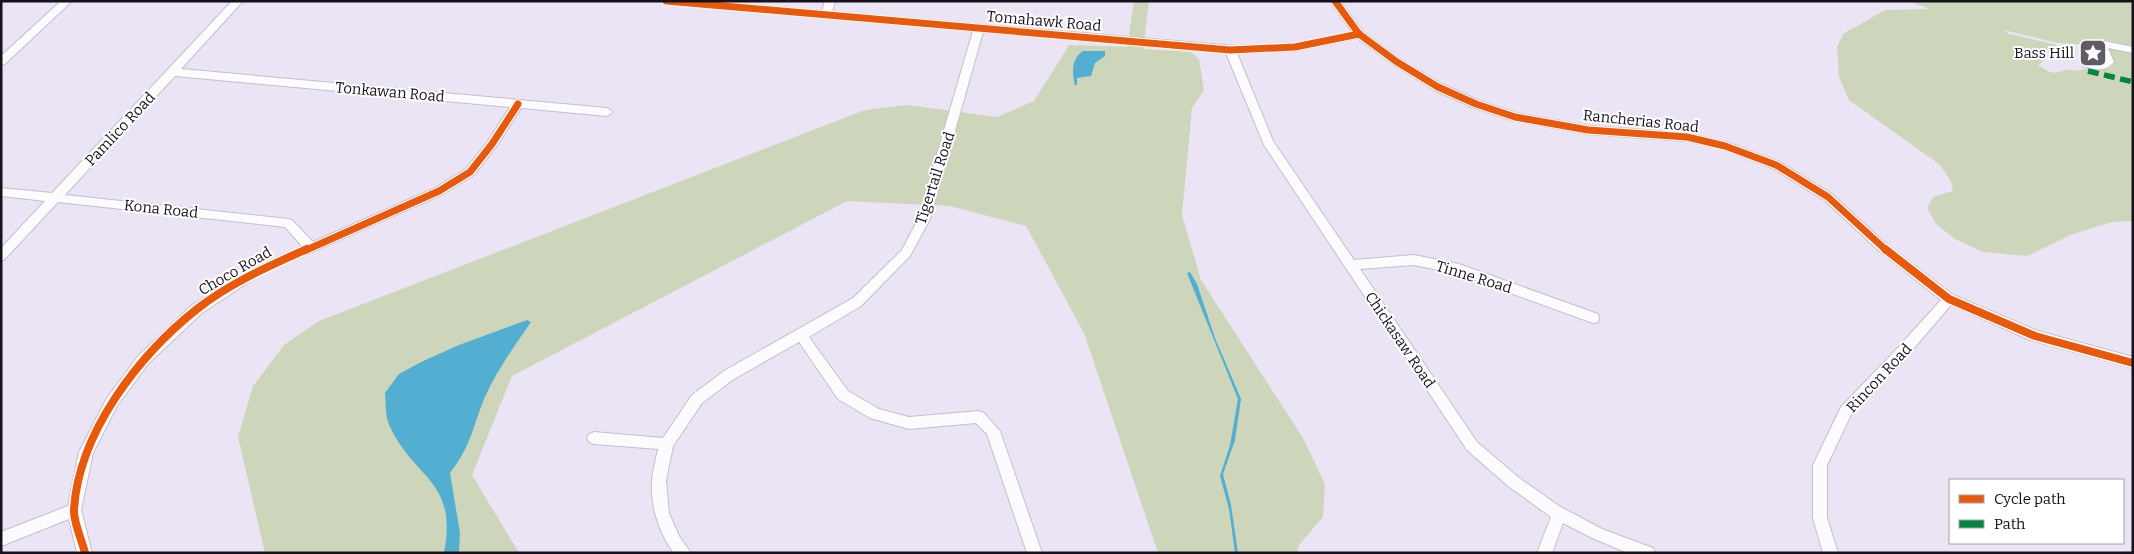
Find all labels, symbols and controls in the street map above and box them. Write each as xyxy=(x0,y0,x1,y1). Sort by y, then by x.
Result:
street label: Tomahawk Road xyxy=(986,7,1102,35)
place icon: Bass Hill xyxy=(2078,38,2108,68)
place label: Bass Hill xyxy=(2014,44,2074,62)
street label: Tonkawan Road xyxy=(335,78,446,106)
street label: Pamlico Road xyxy=(81,88,159,170)
street label: Rancherias Road xyxy=(1582,106,1700,136)
street label: Tigertail Road xyxy=(912,129,958,227)
street label: Kona Road xyxy=(123,196,199,222)
street label: Choco Road xyxy=(195,243,275,299)
street label: Tinne Road xyxy=(1434,257,1514,297)
street label: Chickasaw Road xyxy=(1361,289,1439,392)
street label: Rincon Road xyxy=(1843,340,1915,416)
legend xyxy=(1949,479,2124,544)
text: Cycle path xyxy=(1994,490,2066,508)
text: Path xyxy=(1994,515,2026,533)

